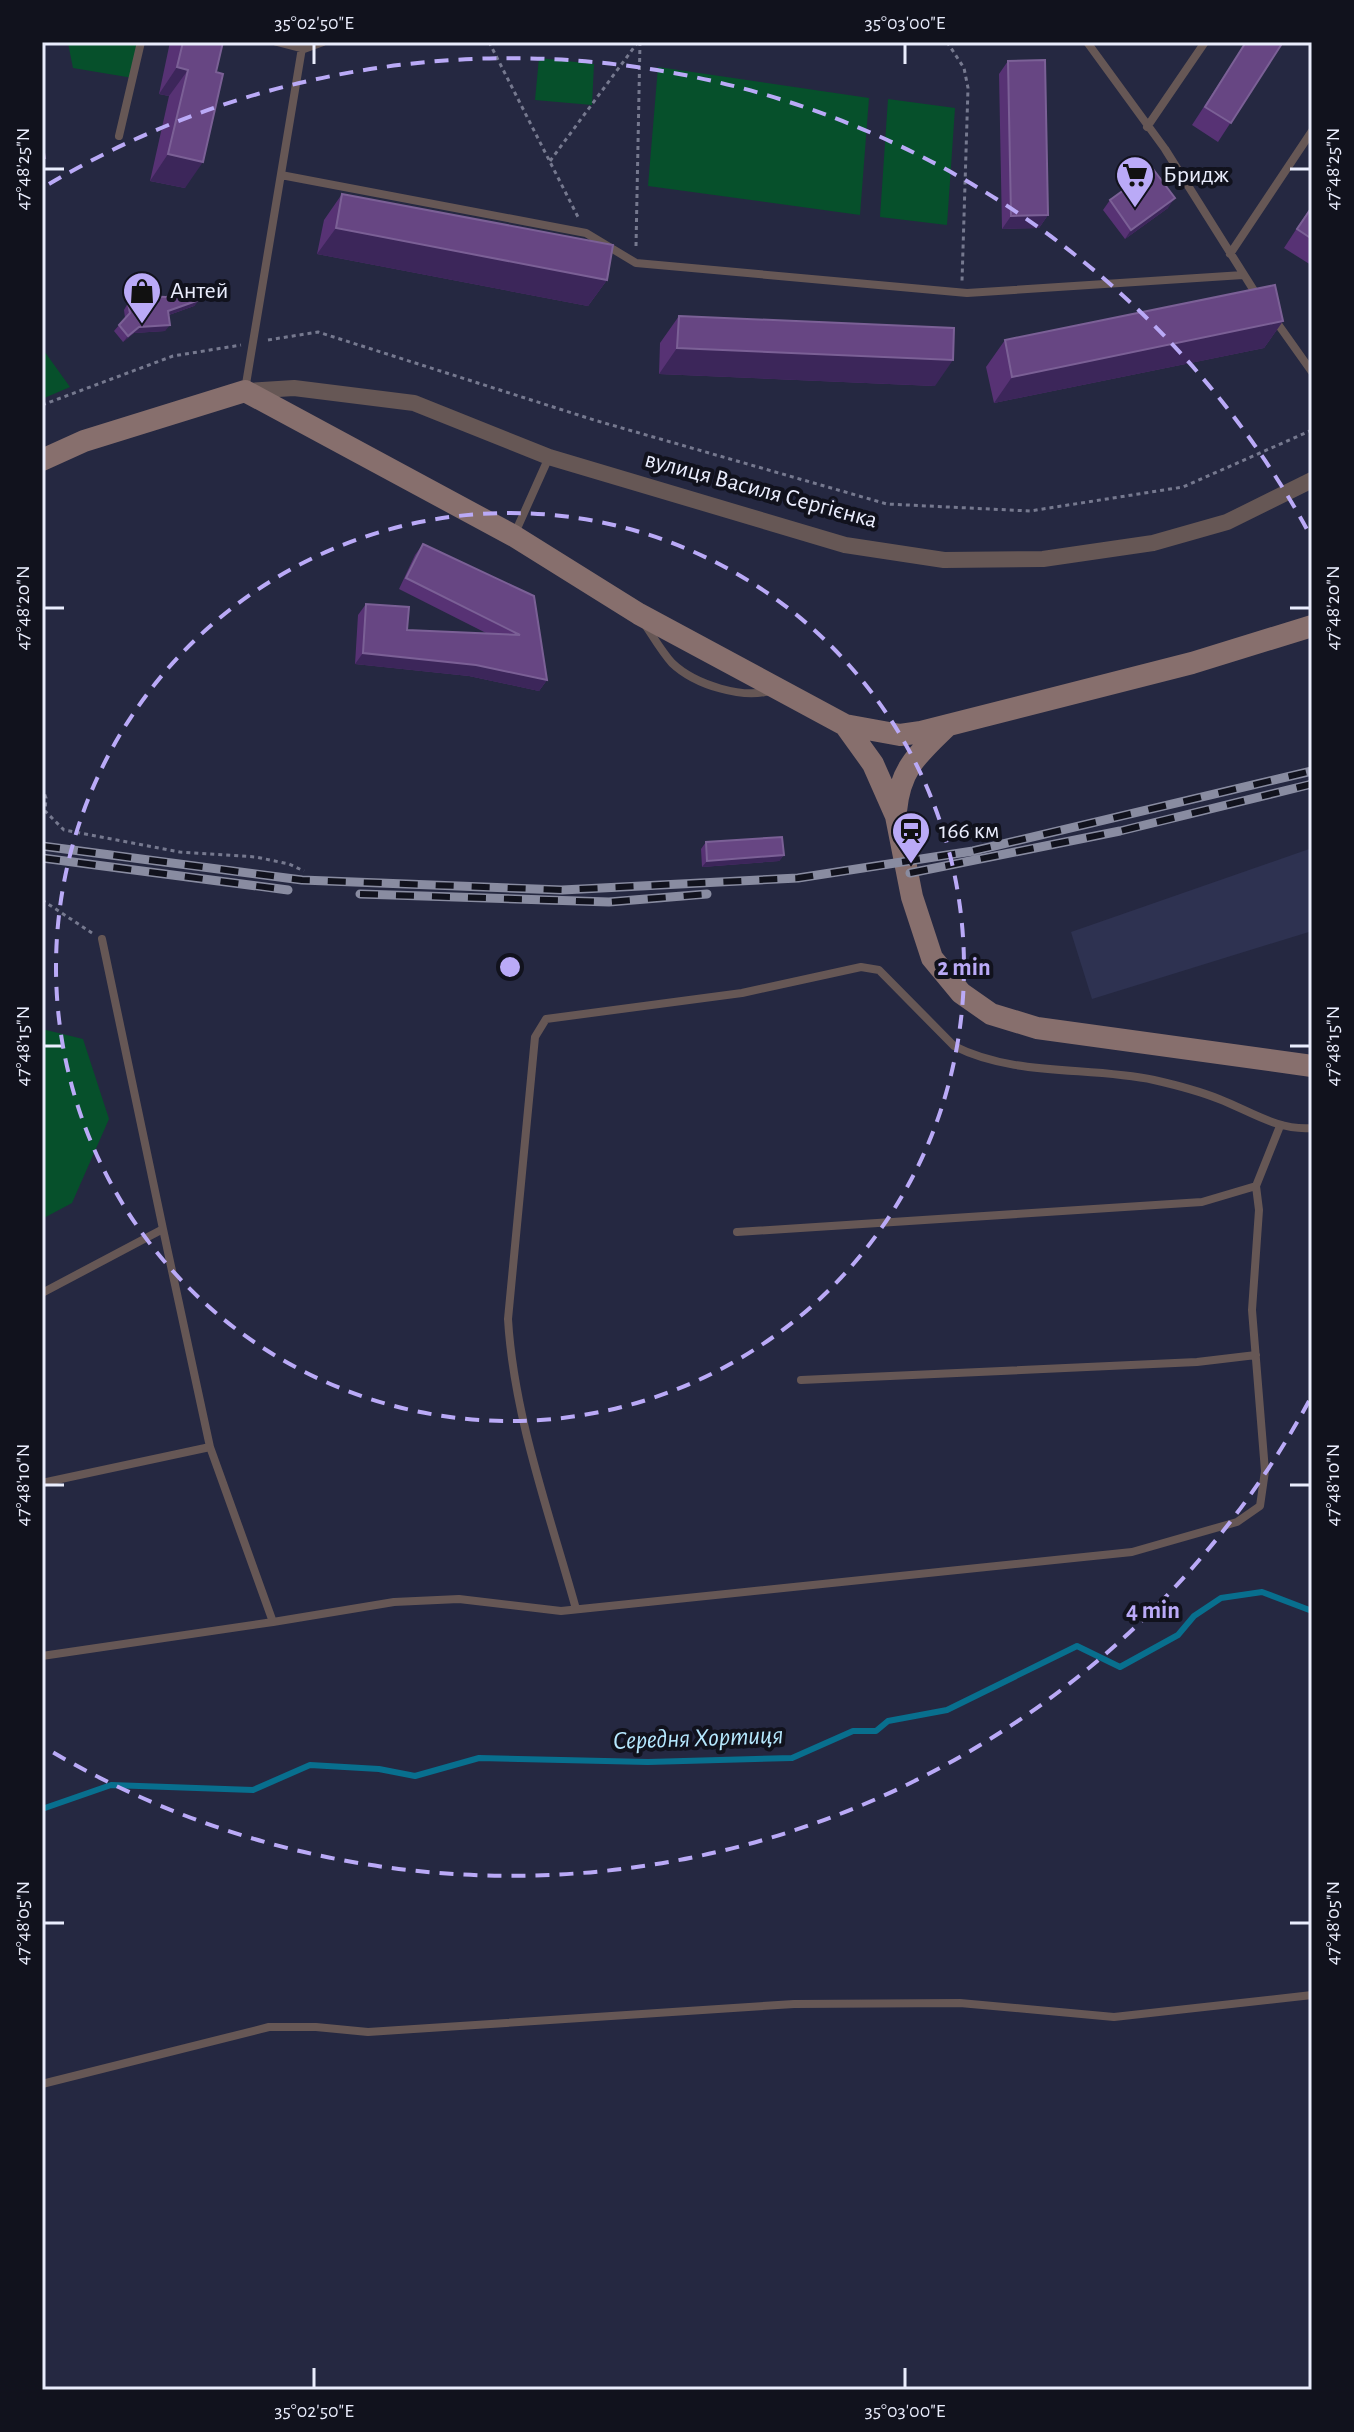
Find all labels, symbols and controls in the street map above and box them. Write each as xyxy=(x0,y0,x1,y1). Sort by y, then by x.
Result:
text: 35°02'50"E xyxy=(274,13,354,33)
text: 35°03'00"E xyxy=(865,13,946,33)
text: 47°48'25"N xyxy=(13,128,33,210)
text: 47°48'25"N xyxy=(1323,128,1343,210)
supermarket icon: Бридж xyxy=(1114,154,1156,209)
place label: Бридж xyxy=(1163,163,1230,187)
shop icon: Антей xyxy=(121,270,163,325)
place label: Антей xyxy=(170,279,229,303)
street label: вулиця Василя Сергієнка xyxy=(642,447,880,533)
text: 47°48'20"N xyxy=(13,565,33,651)
text: 47°48'20"N xyxy=(1323,565,1343,651)
station icon: 166 км xyxy=(890,810,932,865)
place label: 166 км xyxy=(939,819,1000,843)
centre of rings xyxy=(496,953,524,981)
text: 2 min xyxy=(937,956,991,980)
text: 47°48'15"N xyxy=(13,1006,33,1086)
text: 47°48'15"N xyxy=(1323,1006,1343,1086)
text: 47°48'10"N xyxy=(13,1444,33,1526)
text: 47°48'10"N xyxy=(1323,1444,1343,1526)
text: 4 min xyxy=(1126,1599,1180,1623)
water label: Середня Хортиця xyxy=(612,1722,784,1754)
text: 47°48'05"N xyxy=(13,1881,33,1965)
text: 47°48'05"N xyxy=(1323,1881,1343,1965)
text: 35°02'50"E xyxy=(274,2401,354,2421)
text: 35°03'00"E xyxy=(865,2401,946,2421)

